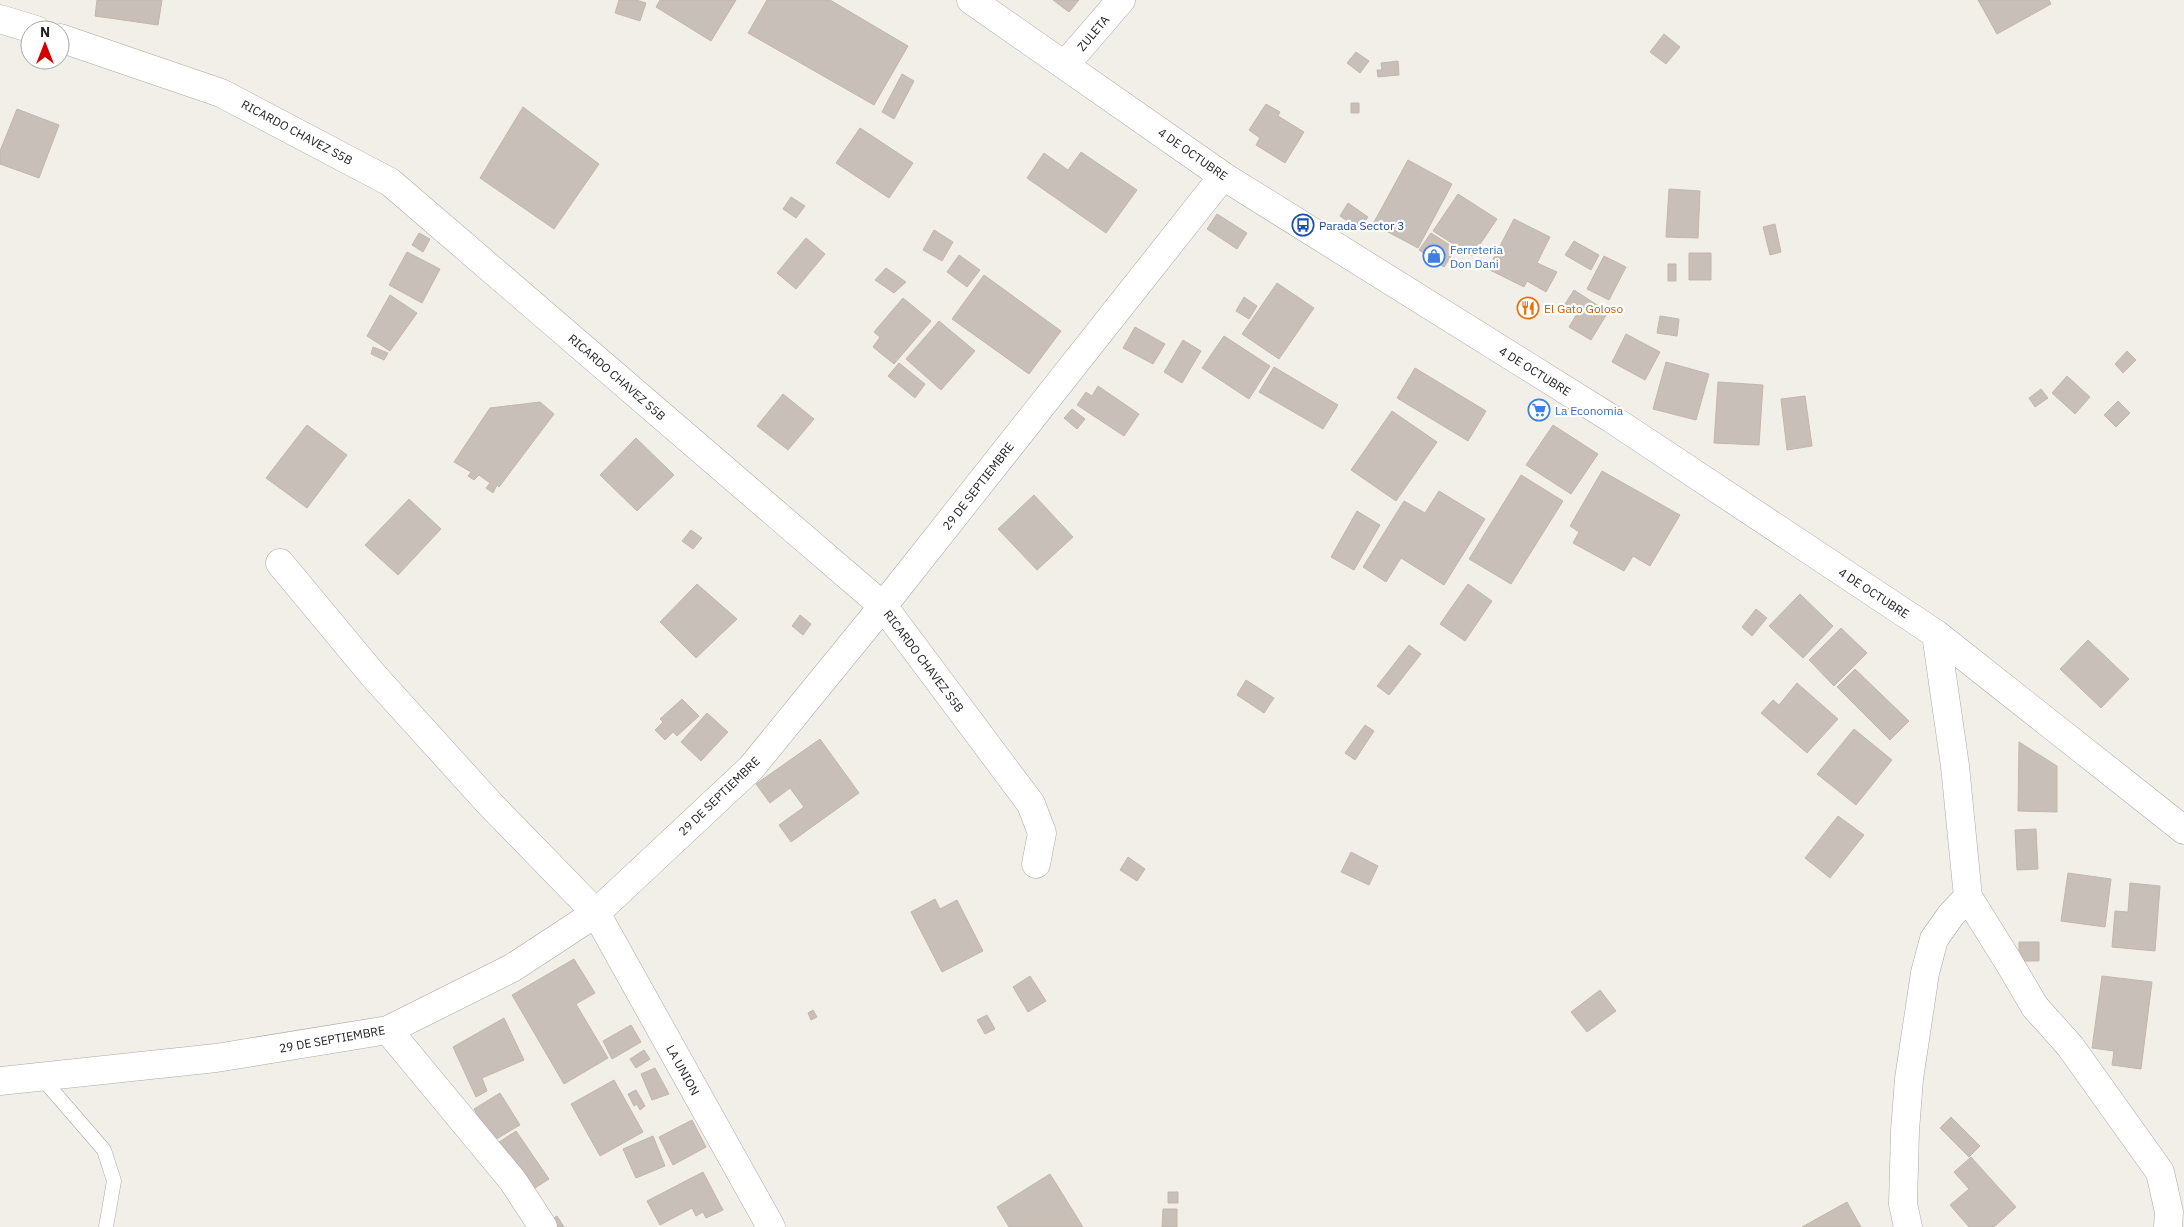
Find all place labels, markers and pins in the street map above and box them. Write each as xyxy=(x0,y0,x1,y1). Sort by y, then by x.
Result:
bus stop icon: Parada Sector 3 xyxy=(1291,213,1315,237)
place label: Parada Sector 3 xyxy=(1319,218,1404,233)
place label: Ferreteria Don Dani xyxy=(1450,242,1503,271)
shop icon: Ferreteria Don Dani xyxy=(1422,244,1446,268)
restaurant icon: El Gato Goloso xyxy=(1516,296,1540,320)
place label: El Gato Goloso xyxy=(1544,301,1623,316)
supermarket icon: La Economia xyxy=(1527,398,1551,422)
place label: La Economia xyxy=(1555,403,1624,418)

